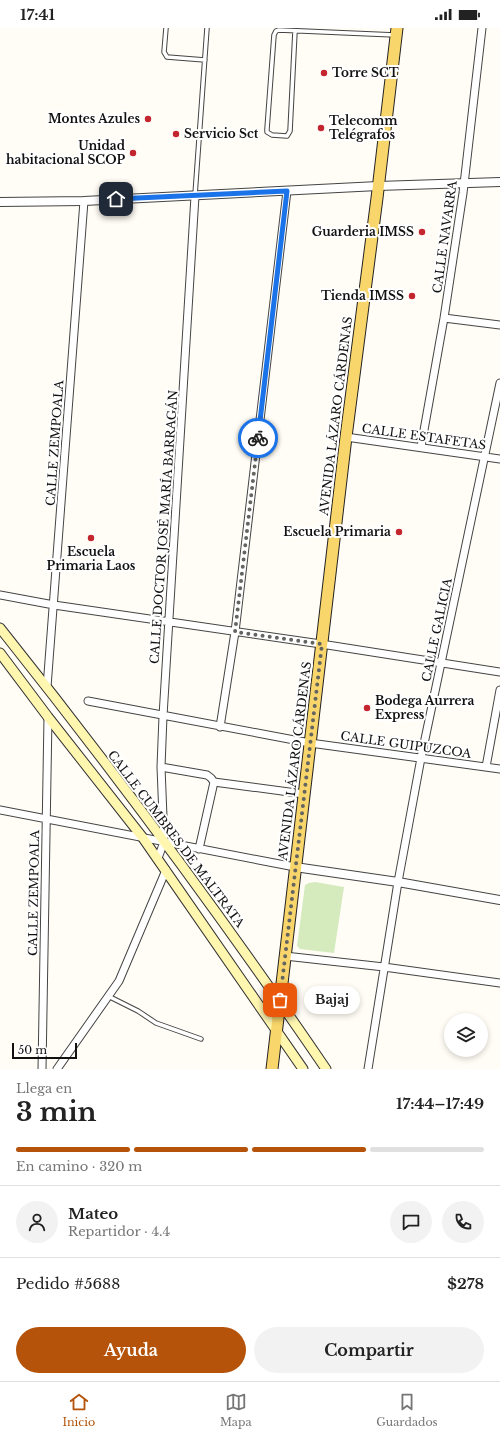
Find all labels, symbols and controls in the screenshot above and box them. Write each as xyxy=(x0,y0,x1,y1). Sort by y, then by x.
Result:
text: 17:41 xyxy=(20,5,55,24)
place label: Torre SCT xyxy=(332,65,399,80)
marker: Torre SCT xyxy=(319,68,329,78)
place label: Montes Azules xyxy=(48,111,140,126)
place label: Telecomm Telégrafos xyxy=(329,113,398,142)
marker: Montes Azules xyxy=(143,114,153,124)
marker: Telecomm Telégrafos xyxy=(316,123,326,133)
place label: Servicio Sct xyxy=(184,126,259,141)
marker: Servicio Sct xyxy=(171,129,181,139)
place label: Unidad habitacional SCOP xyxy=(6,138,126,167)
marker: Unidad habitacional SCOP xyxy=(128,148,138,158)
street label: CALLE NAVARRA xyxy=(429,179,460,294)
pin xyxy=(99,182,133,216)
icon: home xyxy=(105,188,127,210)
place label: Guarderia IMSS xyxy=(312,224,414,239)
marker: Guarderia IMSS xyxy=(417,227,427,237)
place label: Tienda IMSS xyxy=(321,288,404,303)
marker: Tienda IMSS xyxy=(407,291,417,301)
street label: AVENIDA LÁZARO CÁRDENAS xyxy=(315,315,355,517)
street label: CALLE ZEMPOALA xyxy=(43,379,66,506)
street label: CALLE DOCTOR JOSÉ MARÍA BARRAGÁN xyxy=(145,389,181,665)
courier xyxy=(238,418,278,458)
street label: CALLE ESTAFETAS xyxy=(361,420,487,453)
icon: bike xyxy=(247,427,269,449)
place label: Escuela Primaria xyxy=(283,524,391,539)
marker: Escuela Primaria xyxy=(394,527,404,537)
marker: Escuela Primaria Laos xyxy=(86,533,96,543)
place label: Escuela Primaria Laos xyxy=(47,544,136,573)
street label: CALLE GALICIA xyxy=(418,576,455,683)
street label: AVENIDA LÁZARO CÁRDENAS xyxy=(274,660,314,862)
place label: Bodega Aurrera Express xyxy=(375,693,475,722)
marker: Bodega Aurrera Express xyxy=(362,703,372,713)
street label: CALLE GUIPUZCOA xyxy=(340,728,473,761)
street label: CALLE CUMBRES DE MALTRATA xyxy=(105,747,248,931)
street label: CALLE ZEMPOALA xyxy=(25,829,42,956)
pin xyxy=(263,983,297,1017)
callout: Bajaj xyxy=(304,986,360,1014)
icon: bag xyxy=(269,989,291,1011)
text: Bajaj xyxy=(315,991,349,1008)
map controls xyxy=(444,1013,488,1057)
button: layers xyxy=(444,1013,488,1057)
scale bar xyxy=(12,1041,77,1060)
text: 50 m xyxy=(18,1043,47,1057)
text: Llega en xyxy=(16,1080,72,1097)
text: 17:44–17:49 xyxy=(396,1094,484,1113)
text: 3 min xyxy=(16,1096,97,1128)
text: En camino · 320 m xyxy=(16,1158,142,1175)
button: person xyxy=(16,1201,58,1243)
button: chat xyxy=(390,1201,432,1243)
button: phone xyxy=(442,1201,484,1243)
text: Mateo xyxy=(68,1204,118,1223)
text: Repartidor · 4.4 xyxy=(68,1223,170,1240)
text: Pedido #5688 xyxy=(16,1274,120,1293)
text: $278 xyxy=(447,1274,484,1293)
button: Ayuda xyxy=(16,1327,246,1373)
button: Compartir xyxy=(254,1327,484,1373)
tab: Inicio xyxy=(62,1391,95,1429)
tab: Mapa xyxy=(220,1391,252,1429)
tab: Guardados xyxy=(376,1391,438,1429)

